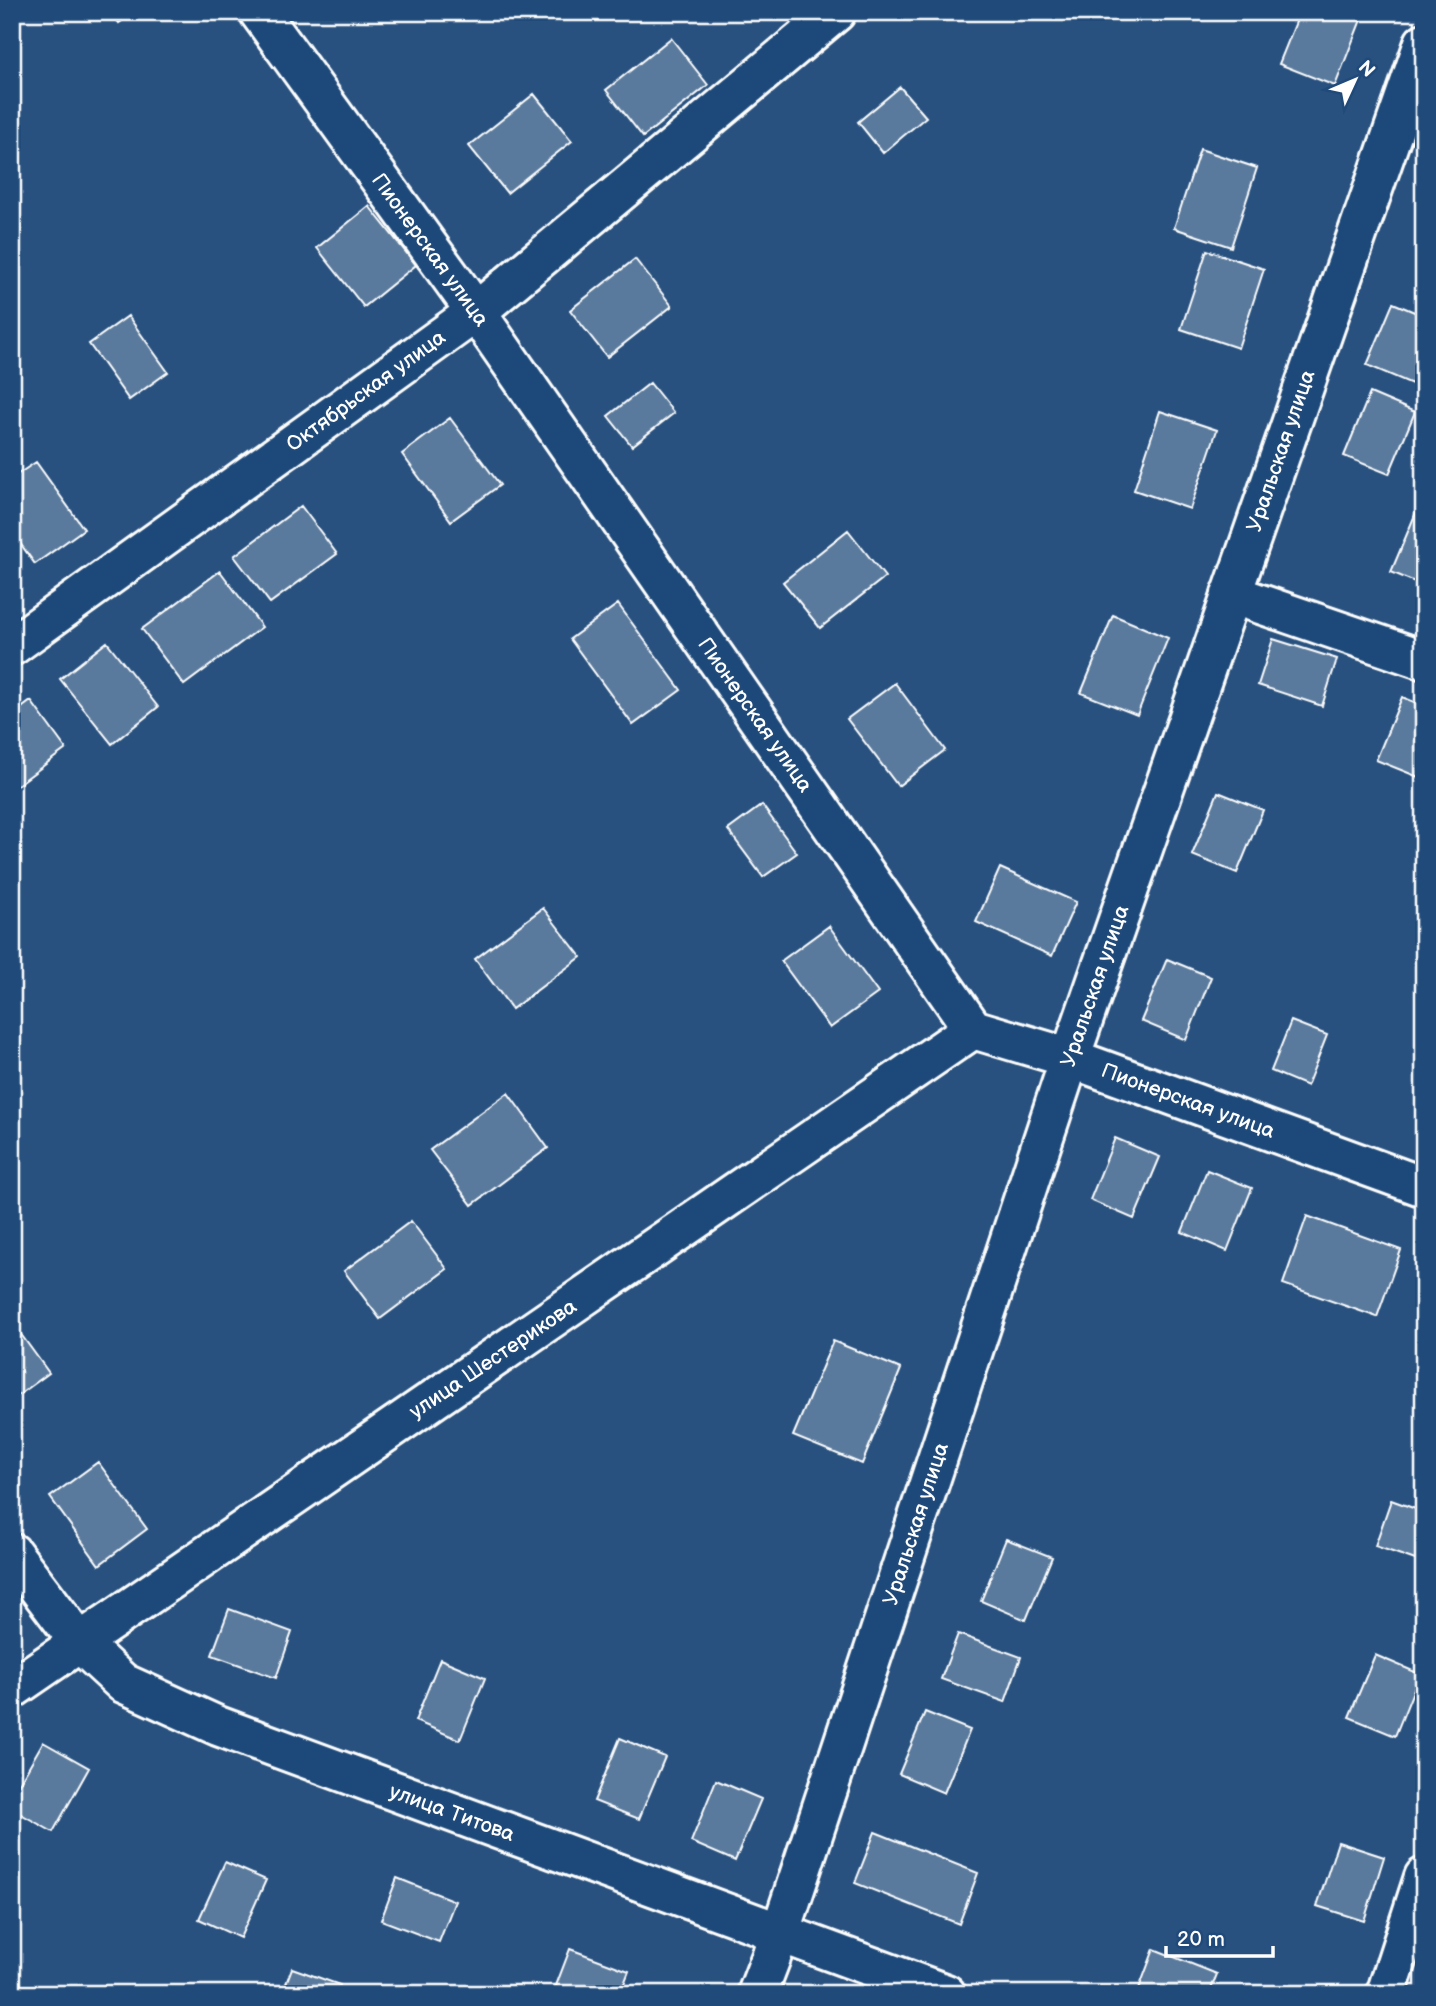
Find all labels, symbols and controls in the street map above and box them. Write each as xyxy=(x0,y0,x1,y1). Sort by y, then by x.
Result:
north arrow xyxy=(1320,46,1390,116)
text: N xyxy=(1353,56,1379,82)
street label: Пионерская улица xyxy=(366,169,494,332)
street label: Октябрьская улица xyxy=(282,325,451,457)
street label: Уральская улица xyxy=(1242,366,1321,535)
street label: Пионерская улица xyxy=(692,633,818,798)
street label: Уральская улица xyxy=(1056,901,1135,1070)
street label: Пионерская улица xyxy=(1098,1058,1279,1144)
street label: улица Шестерикова xyxy=(405,1293,582,1424)
street label: Уральская улица xyxy=(878,1439,954,1608)
street label: улица Титова xyxy=(386,1779,519,1847)
scale bar xyxy=(1166,1915,1273,1959)
text: 20 m xyxy=(1177,1927,1225,1952)

